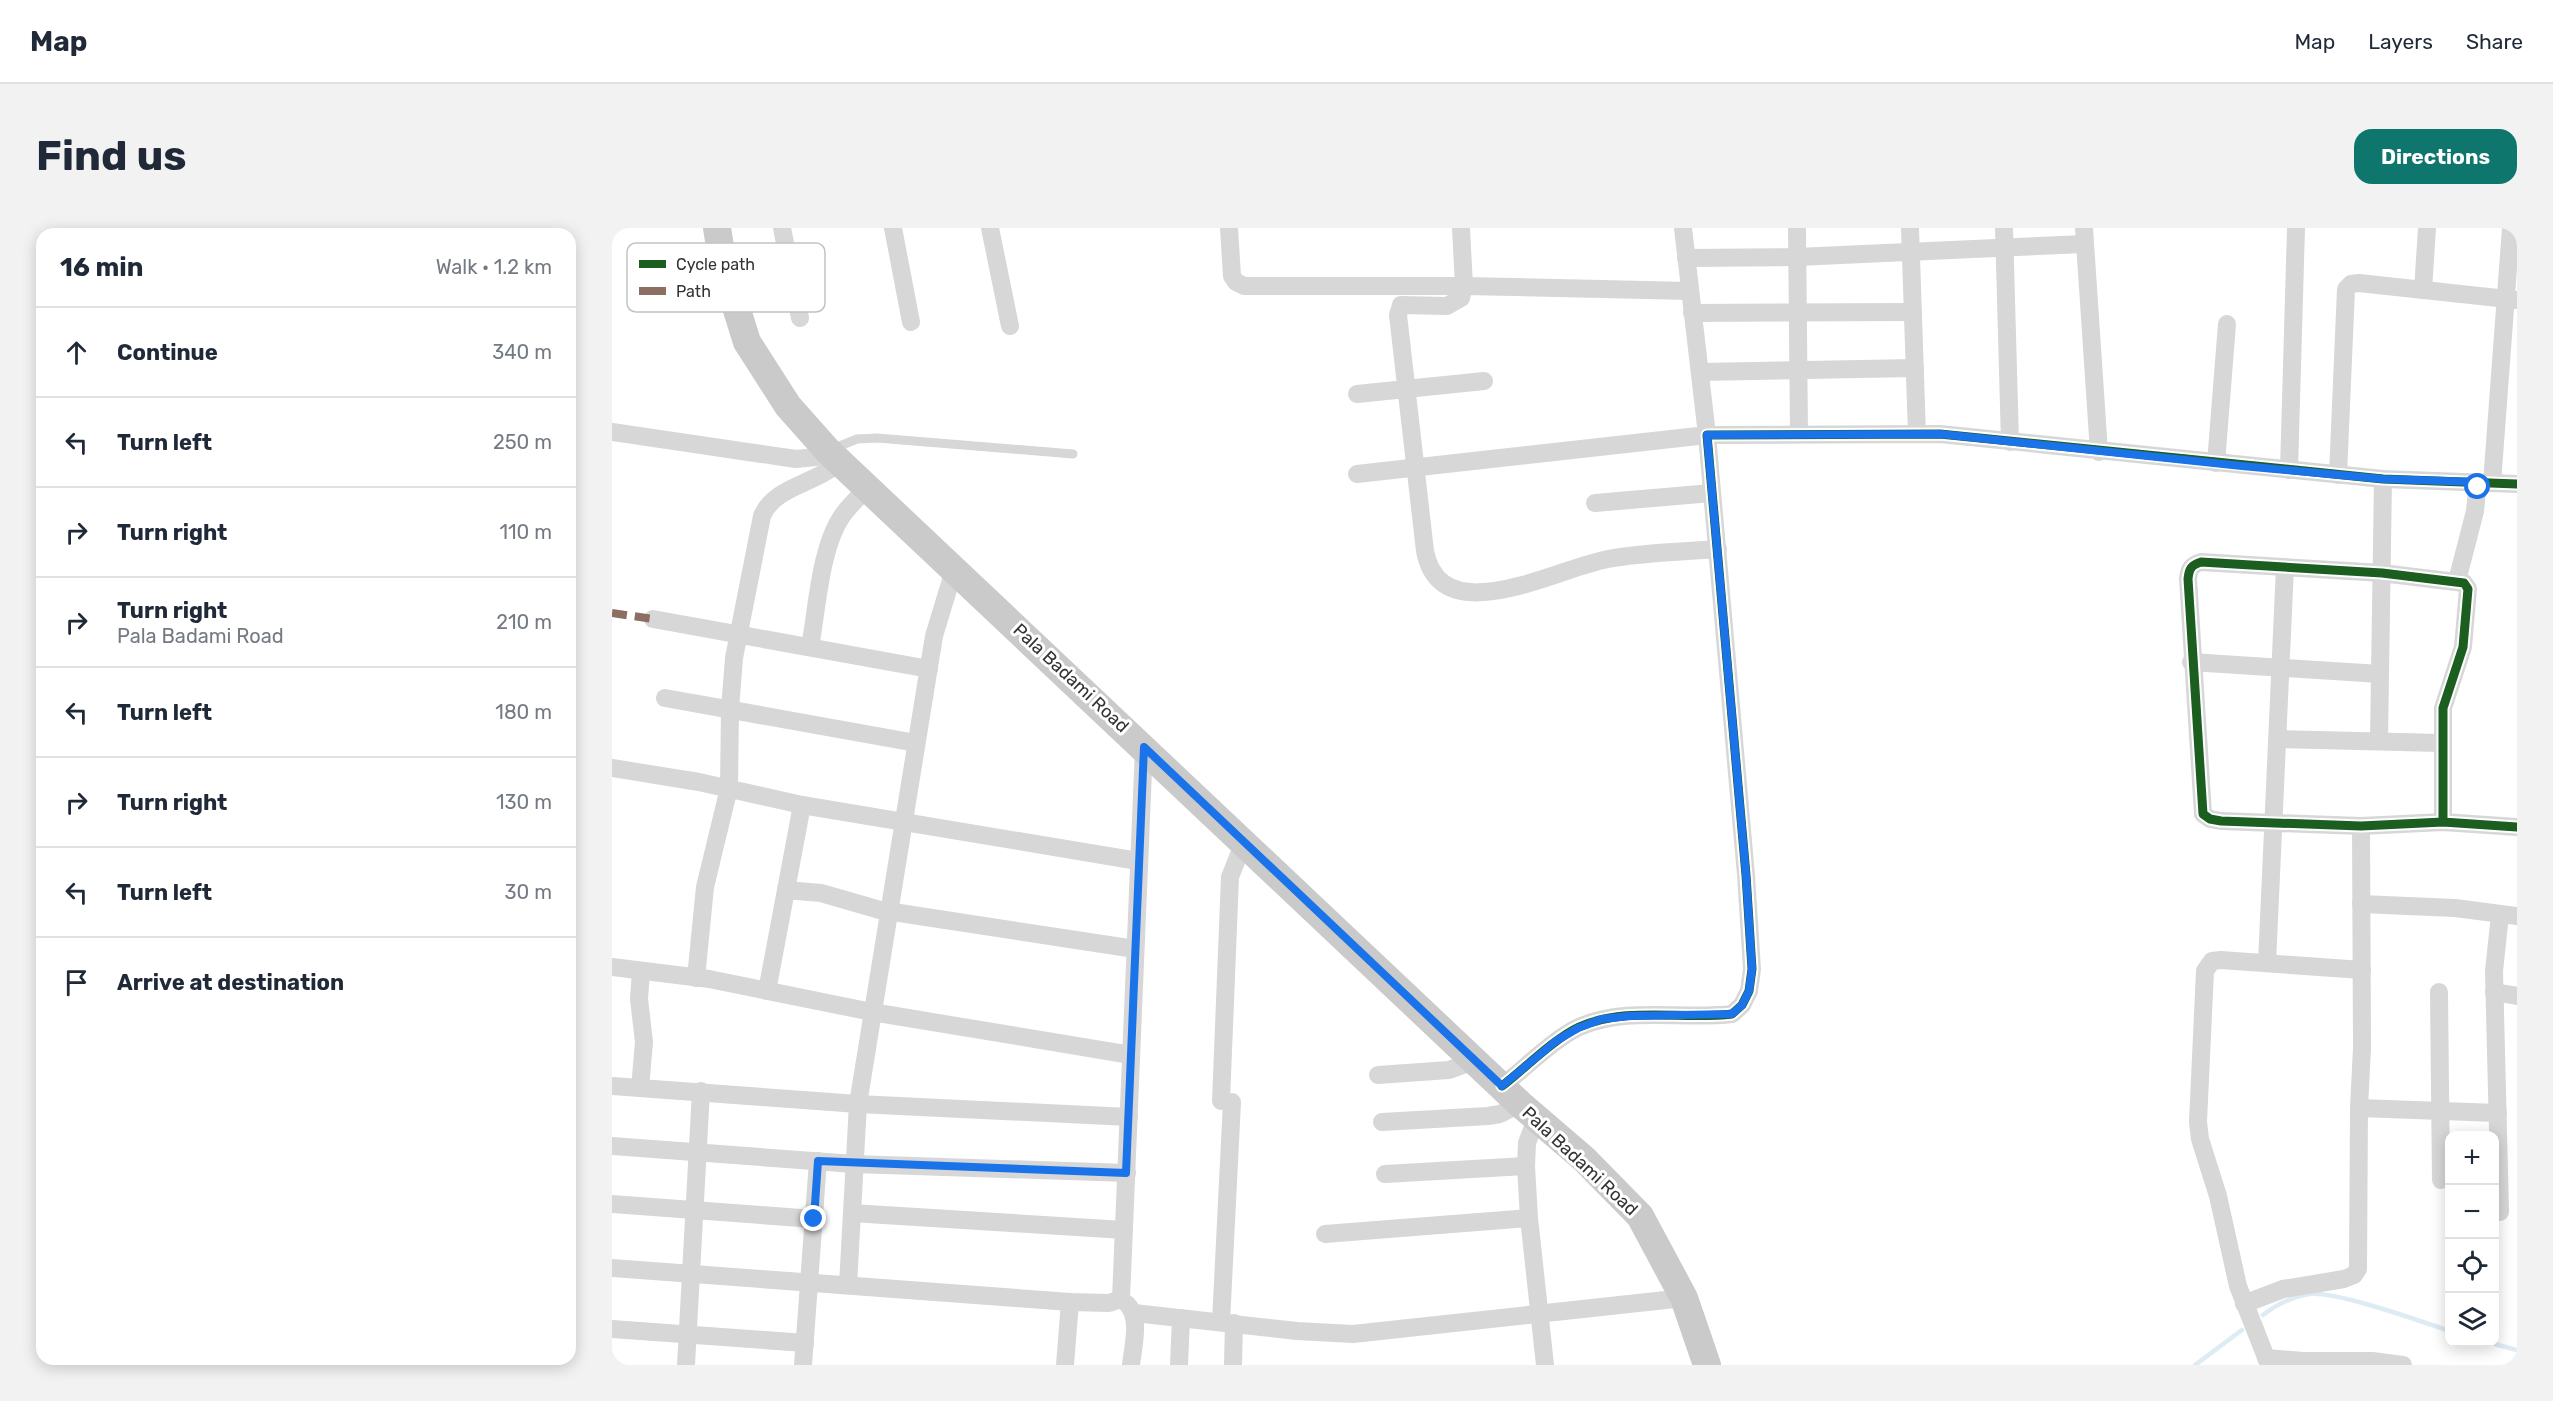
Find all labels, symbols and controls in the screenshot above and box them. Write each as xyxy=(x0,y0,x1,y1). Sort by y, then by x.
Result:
text: Map xyxy=(30,25,87,58)
text: Map xyxy=(2294,29,2335,54)
text: Layers xyxy=(2368,29,2433,54)
text: Share xyxy=(2466,29,2523,54)
button: Directions xyxy=(2354,129,2517,184)
text: Find us xyxy=(36,131,187,181)
legend xyxy=(627,243,825,312)
text: 16 min xyxy=(60,252,143,283)
text: Walk · 1.2 km xyxy=(436,255,552,279)
text: Cycle path xyxy=(676,255,755,274)
text: Path xyxy=(676,282,711,301)
icon: ahead xyxy=(60,336,93,369)
text: Continue xyxy=(117,339,218,366)
text: 340 m xyxy=(492,340,552,364)
icon: left xyxy=(60,426,93,459)
text: Turn left xyxy=(117,429,212,456)
text: 250 m xyxy=(493,430,552,454)
route start xyxy=(2464,473,2490,499)
icon: right xyxy=(60,516,93,549)
text: Turn right xyxy=(117,519,227,546)
text: 110 m xyxy=(500,520,552,544)
text: Turn right xyxy=(117,597,227,624)
icon: right xyxy=(60,606,93,639)
text: 210 m xyxy=(496,610,552,634)
street label: Pala Badami Road xyxy=(1009,619,1133,737)
text: Pala Badami Road xyxy=(117,624,284,648)
icon: left xyxy=(60,696,93,729)
text: Turn left xyxy=(117,699,212,726)
text: 180 m xyxy=(495,700,552,724)
icon: right xyxy=(60,786,93,819)
text: Turn right xyxy=(117,789,227,816)
text: 130 m xyxy=(496,790,552,814)
icon: left xyxy=(60,876,93,909)
text: Turn left xyxy=(117,879,212,906)
text: 30 m xyxy=(505,880,552,904)
icon: arrive xyxy=(60,966,93,999)
text: Arrive at destination xyxy=(117,969,344,996)
street label: Pala Badami Road xyxy=(1518,1102,1642,1220)
map controls xyxy=(2445,1131,2499,1347)
button: + xyxy=(2445,1131,2499,1185)
button: − xyxy=(2445,1185,2499,1239)
route end xyxy=(800,1205,826,1231)
button: locate xyxy=(2445,1239,2499,1293)
button: layers xyxy=(2445,1293,2499,1347)

